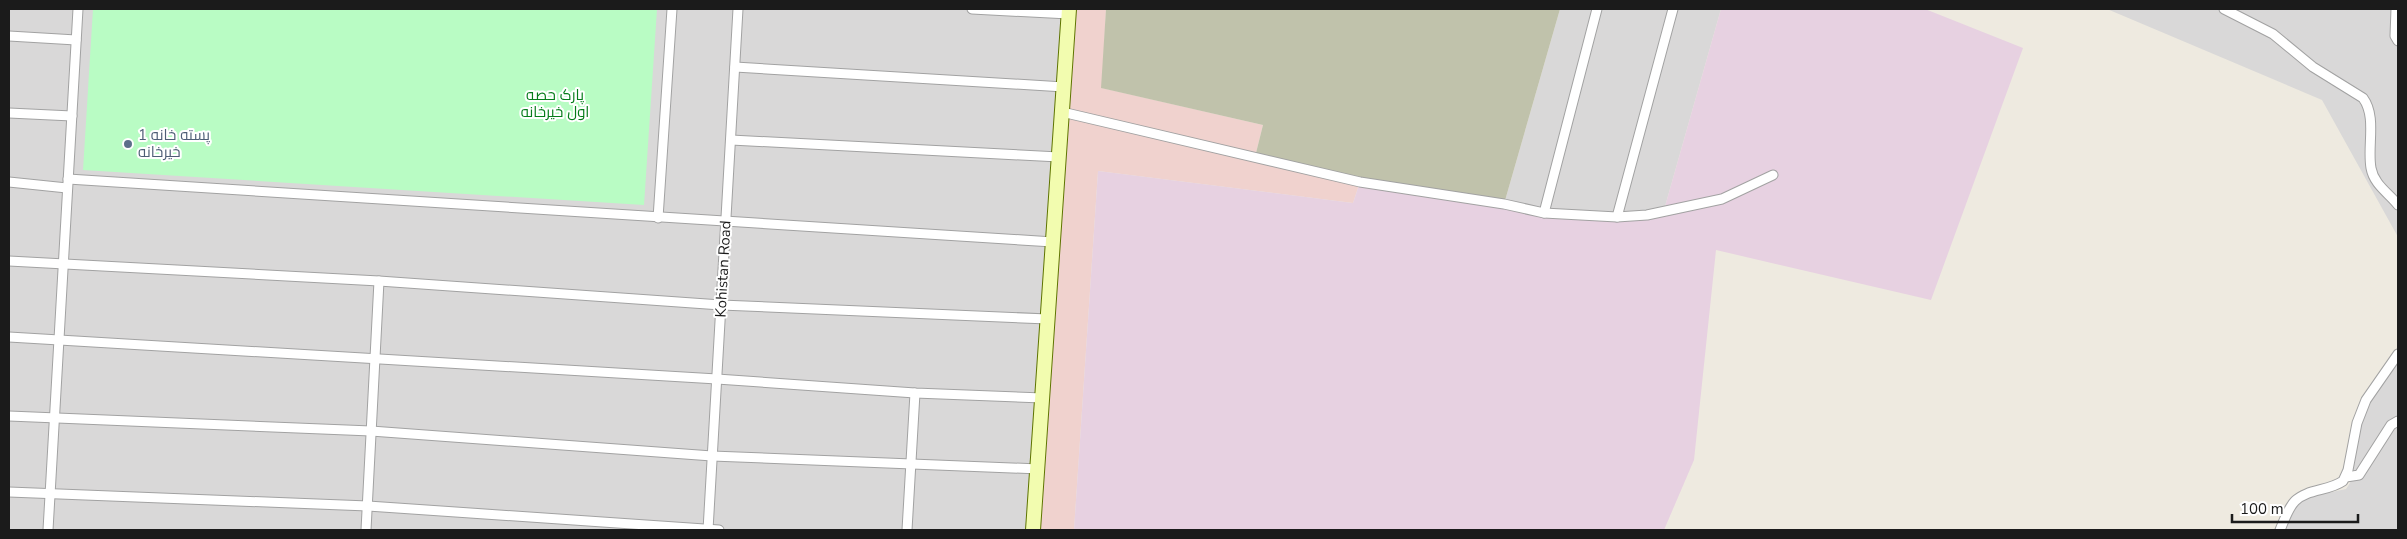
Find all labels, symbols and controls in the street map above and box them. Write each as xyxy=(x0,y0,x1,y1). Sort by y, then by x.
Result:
park label: پارک حصه اول خیرخانه xyxy=(521,85,589,122)
place label: 1 پسته خانه خیرخانه xyxy=(138,125,210,162)
marker: 1 پسته خانه خیرخانه xyxy=(122,138,134,150)
street label: Kohistan Road xyxy=(710,220,736,318)
scale bar xyxy=(2232,492,2358,524)
text: 100 m xyxy=(2240,499,2284,519)

